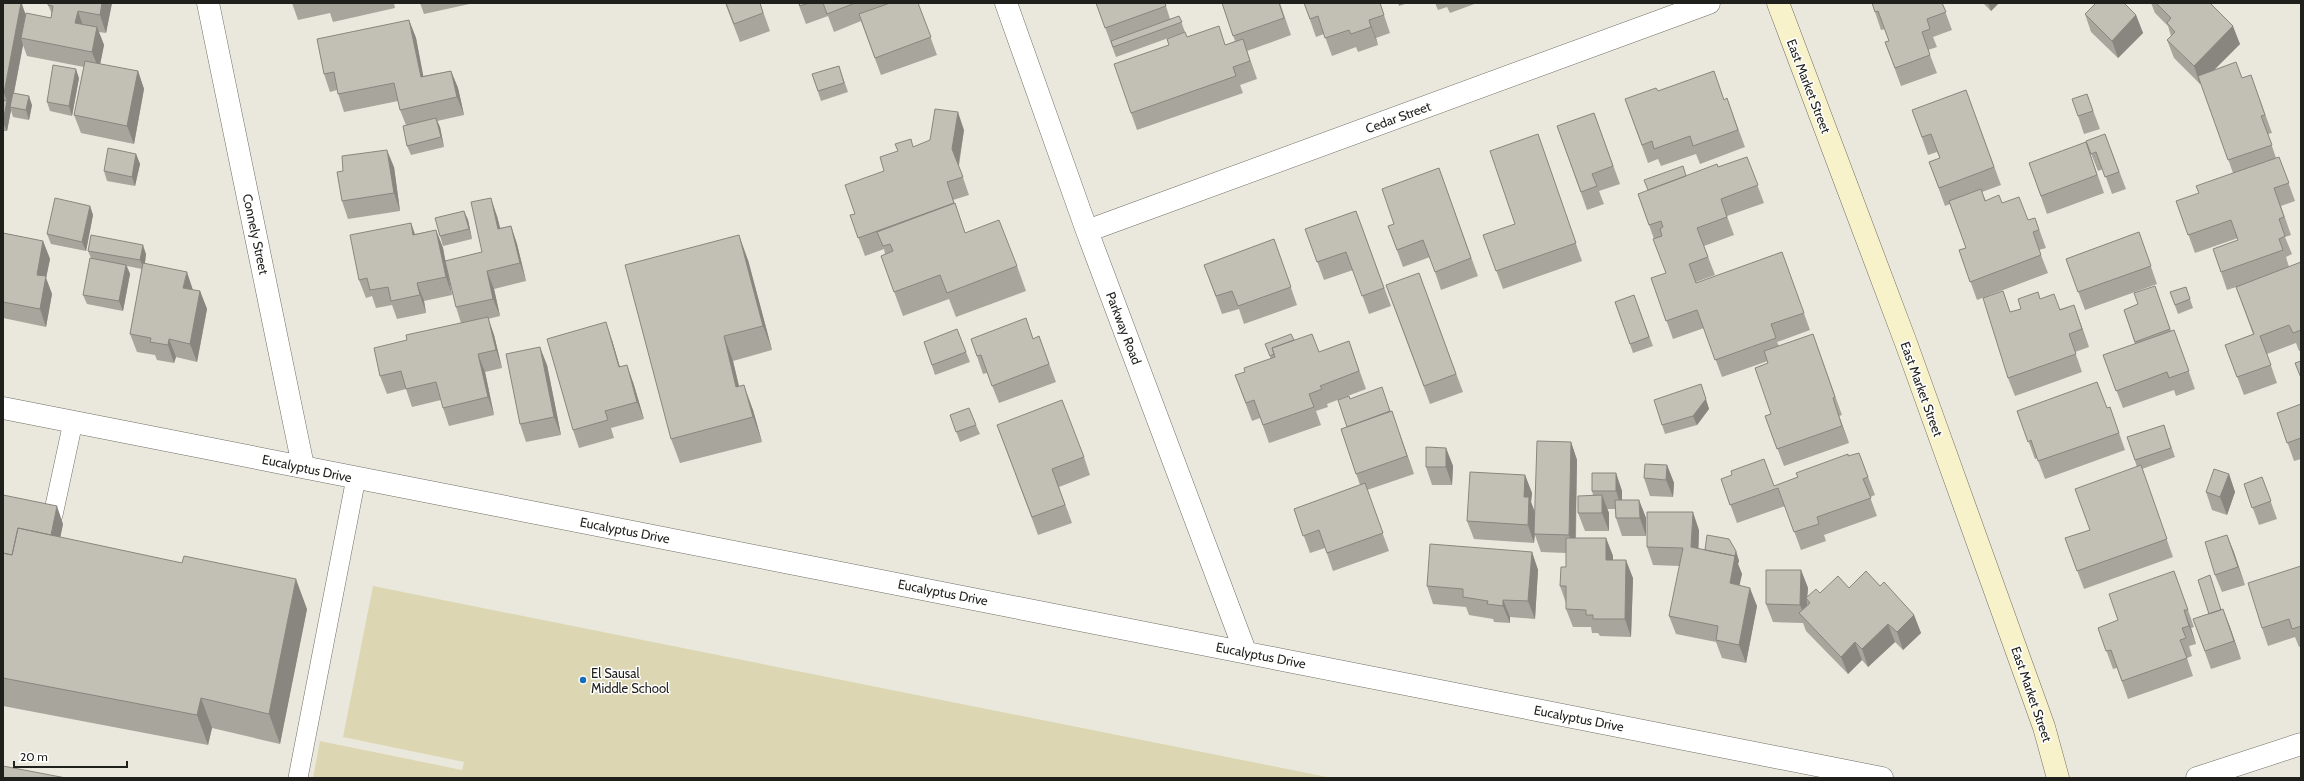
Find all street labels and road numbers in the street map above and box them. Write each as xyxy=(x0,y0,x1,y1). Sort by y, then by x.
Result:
street label: East Market Street xyxy=(1784,37,1835,136)
street label: Cedar Street xyxy=(1363,98,1433,136)
street label: Connely Street xyxy=(240,192,272,276)
street label: Parkway Road xyxy=(1103,289,1145,367)
street label: East Market Street xyxy=(1897,339,1947,439)
street label: Eucalyptus Drive xyxy=(261,451,354,485)
street label: Eucalyptus Drive xyxy=(579,513,672,547)
street label: Eucalyptus Drive xyxy=(897,575,990,609)
street label: Eucalyptus Drive xyxy=(1215,638,1308,672)
street label: East Market Street xyxy=(2008,644,2056,744)
street label: Eucalyptus Drive xyxy=(1533,701,1626,735)

